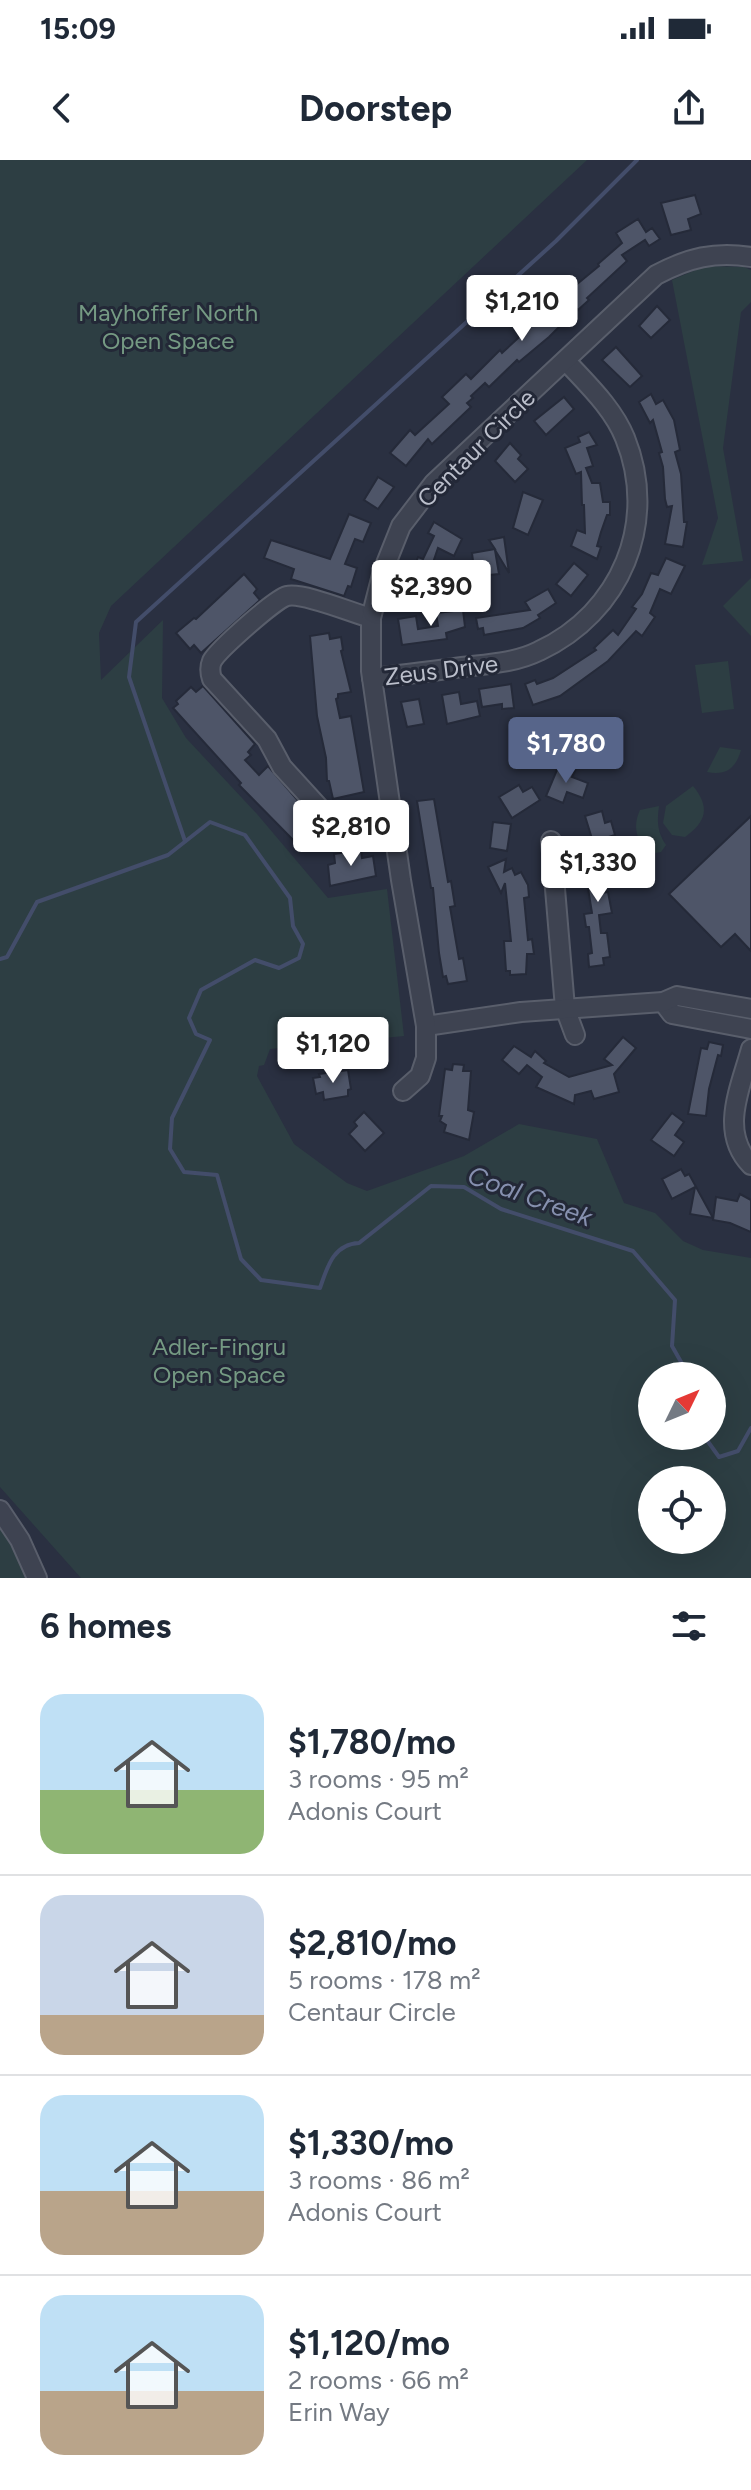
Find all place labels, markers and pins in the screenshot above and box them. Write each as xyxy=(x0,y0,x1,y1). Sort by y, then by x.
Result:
pin: $1,210 xyxy=(457,275,587,343)
pin: $2,390 xyxy=(366,560,496,628)
pin: $1,780 xyxy=(501,717,631,785)
pin: $2,810 xyxy=(286,800,416,868)
pin: $1,330 xyxy=(533,836,663,904)
pin: $1,120 xyxy=(268,1017,398,1085)

